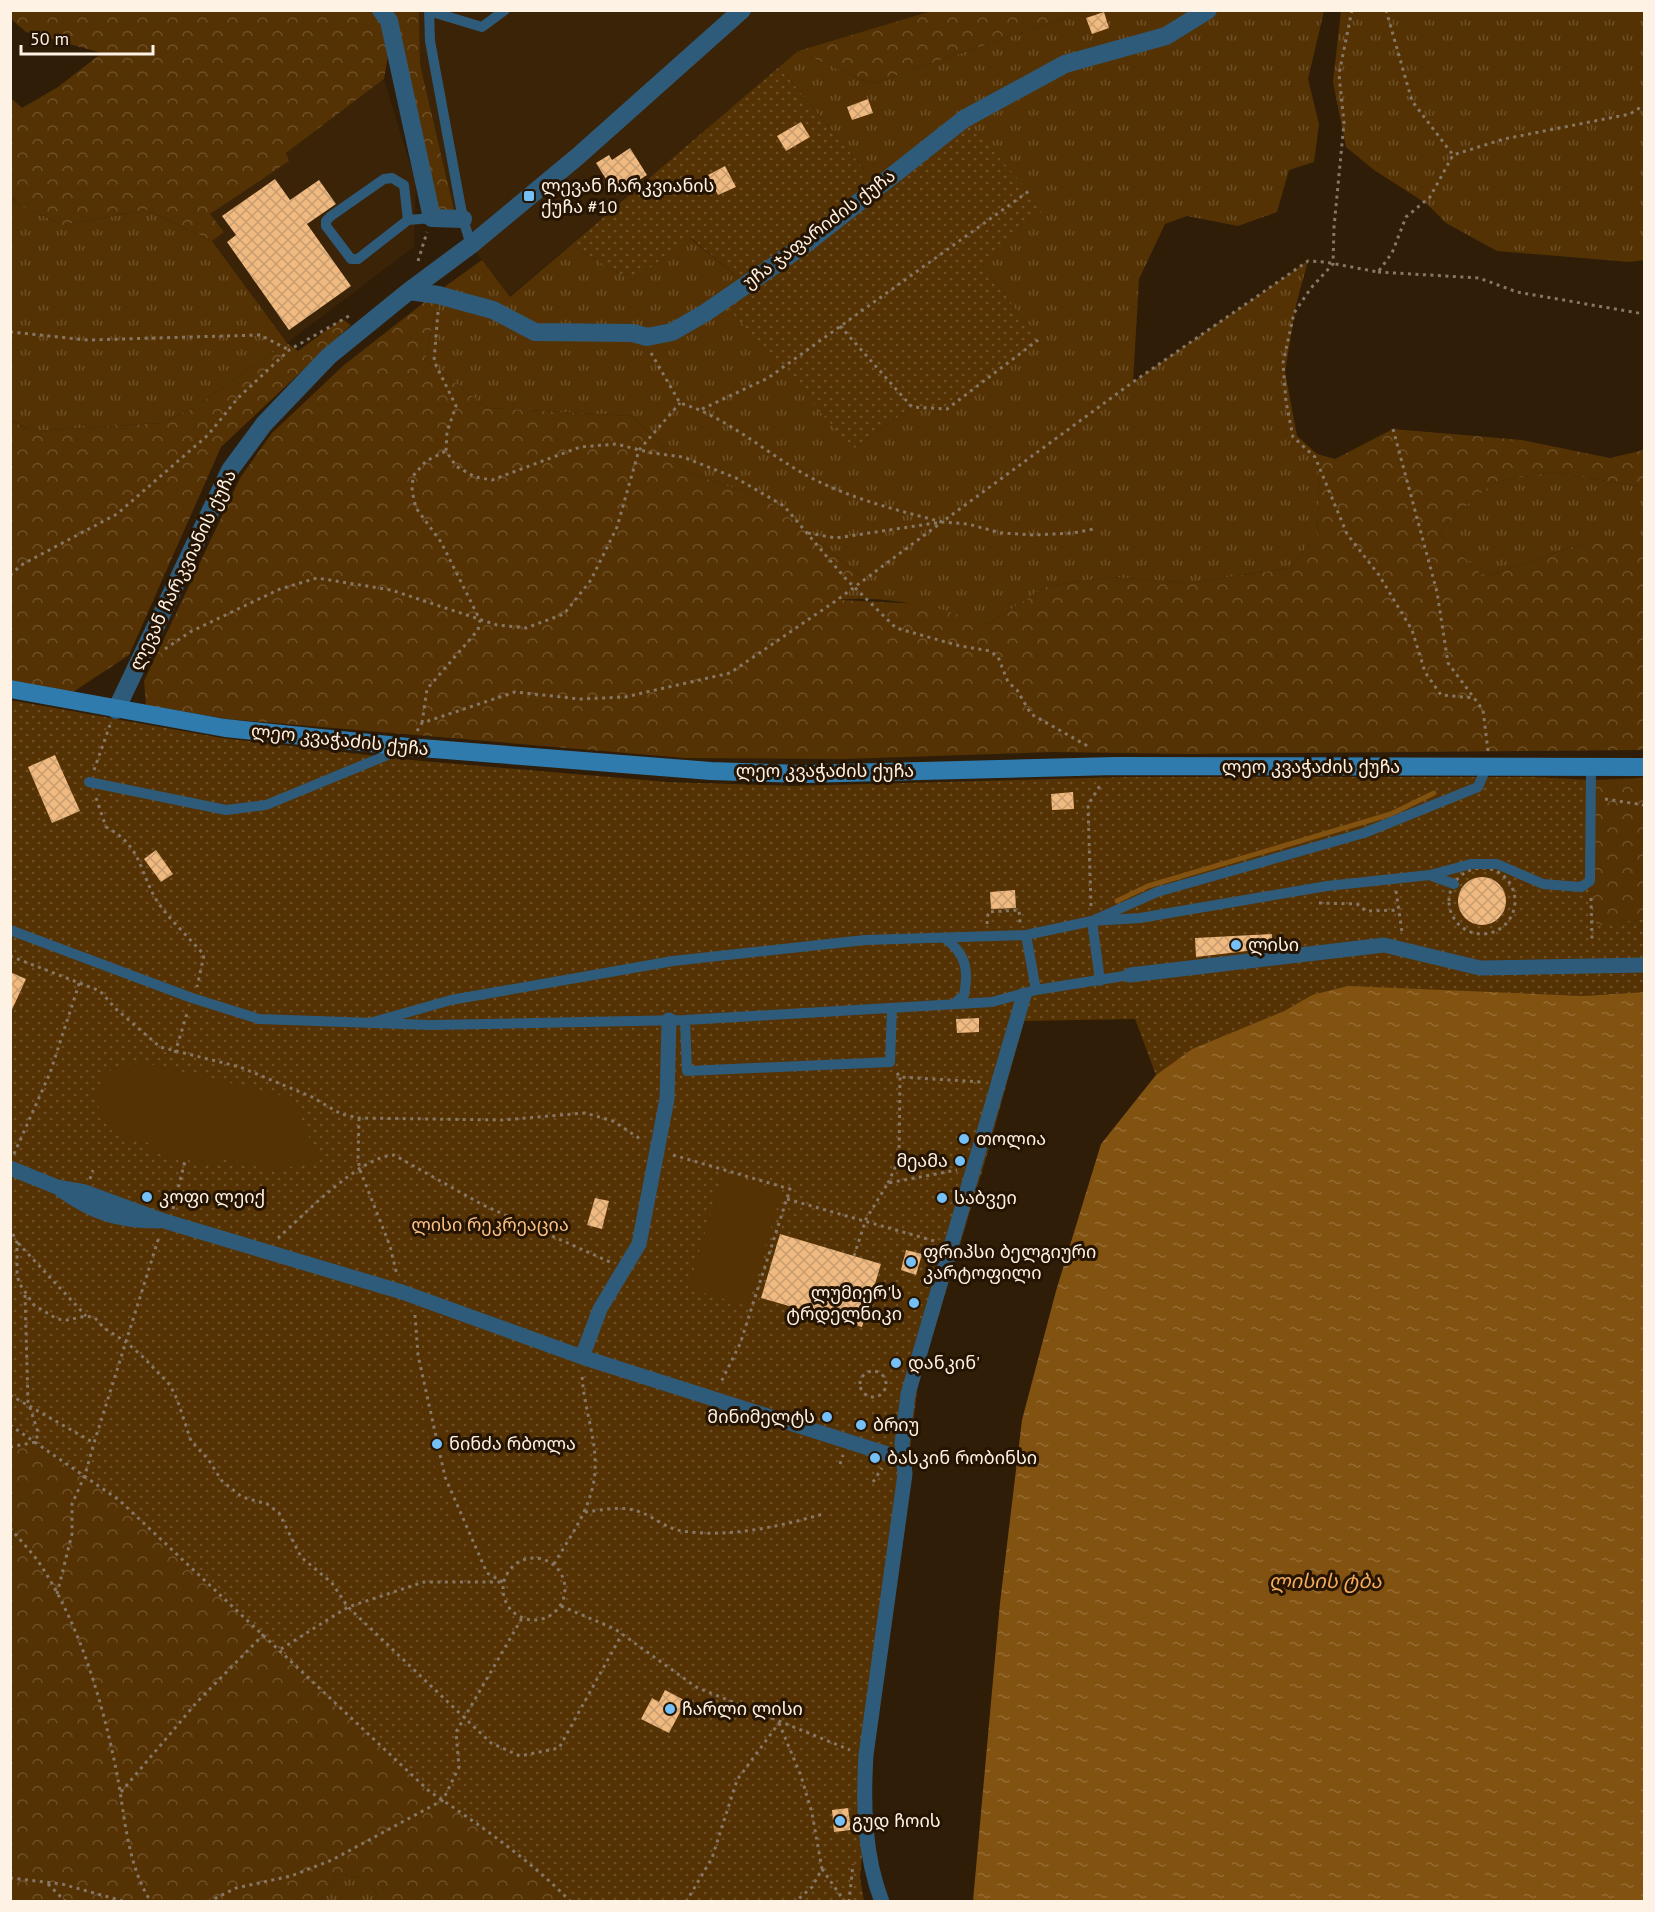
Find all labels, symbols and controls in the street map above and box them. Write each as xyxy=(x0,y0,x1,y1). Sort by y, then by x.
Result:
scale bar xyxy=(21,18,153,56)
text: 50 m xyxy=(30,27,69,50)
street label: უჩა ჯაფარიძის ქუჩა xyxy=(738,164,900,293)
place label: ლევან ჩარკვიანის ქუჩა #10 xyxy=(541,174,715,218)
marker: ლევან ჩარკვიანის ქუჩა #10 xyxy=(522,189,536,203)
street label: ლევან ჩარკვიანის ქუჩა xyxy=(124,466,241,674)
street label: ლეო კვაჭაძის ქუჩა xyxy=(250,719,430,760)
street label: ლეო კვაჭაძის ქუჩა xyxy=(1222,755,1400,778)
street label: ლეო კვაჭაძის ქუჩა xyxy=(736,759,914,782)
place label: ლისი xyxy=(1248,933,1299,956)
marker: ლისი xyxy=(1229,938,1243,952)
place label: თოლია xyxy=(976,1127,1046,1150)
marker: თოლია xyxy=(957,1132,971,1146)
place label: მეამა xyxy=(896,1149,948,1172)
marker: მეამა xyxy=(953,1154,967,1168)
place label: კოფი ლეიქ xyxy=(159,1185,265,1208)
place label: საბვეი xyxy=(954,1186,1017,1209)
marker: კოფი ლეიქ xyxy=(140,1190,154,1204)
marker: საბვეი xyxy=(935,1191,949,1205)
park label: ლისი რეკრეაცია xyxy=(411,1213,569,1236)
place label: ფრიპსი ბელგიური კარტოფილი xyxy=(923,1240,1096,1284)
marker: ფრიპსი ბელგიური კარტოფილი xyxy=(904,1255,918,1269)
place label: ლუმიერ'ს ტრდელნიკი xyxy=(786,1281,902,1325)
marker: ლუმიერ'ს ტრდელნიკი xyxy=(907,1296,921,1310)
place label: დანკინ' xyxy=(908,1351,980,1374)
marker: დანკინ' xyxy=(889,1356,903,1370)
place label: მინიმელტს xyxy=(707,1405,815,1428)
marker: მინიმელტს xyxy=(820,1410,834,1424)
place label: ბრიუ xyxy=(873,1413,919,1436)
marker: ბრიუ xyxy=(854,1418,868,1432)
place label: ნინძა რბოლა xyxy=(449,1432,576,1455)
marker: ნინძა რბოლა xyxy=(430,1437,444,1451)
place label: ბასკინ რობინსი xyxy=(887,1446,1037,1469)
marker: ბასკინ რობინსი xyxy=(868,1451,882,1465)
water label: ლისის ტბა xyxy=(1269,1568,1382,1594)
place label: ჩარლი ლისი xyxy=(682,1697,803,1720)
marker: ჩარლი ლისი xyxy=(663,1702,677,1716)
place label: გუდ ჩოის xyxy=(852,1809,941,1832)
marker: გუდ ჩოის xyxy=(833,1814,847,1828)

